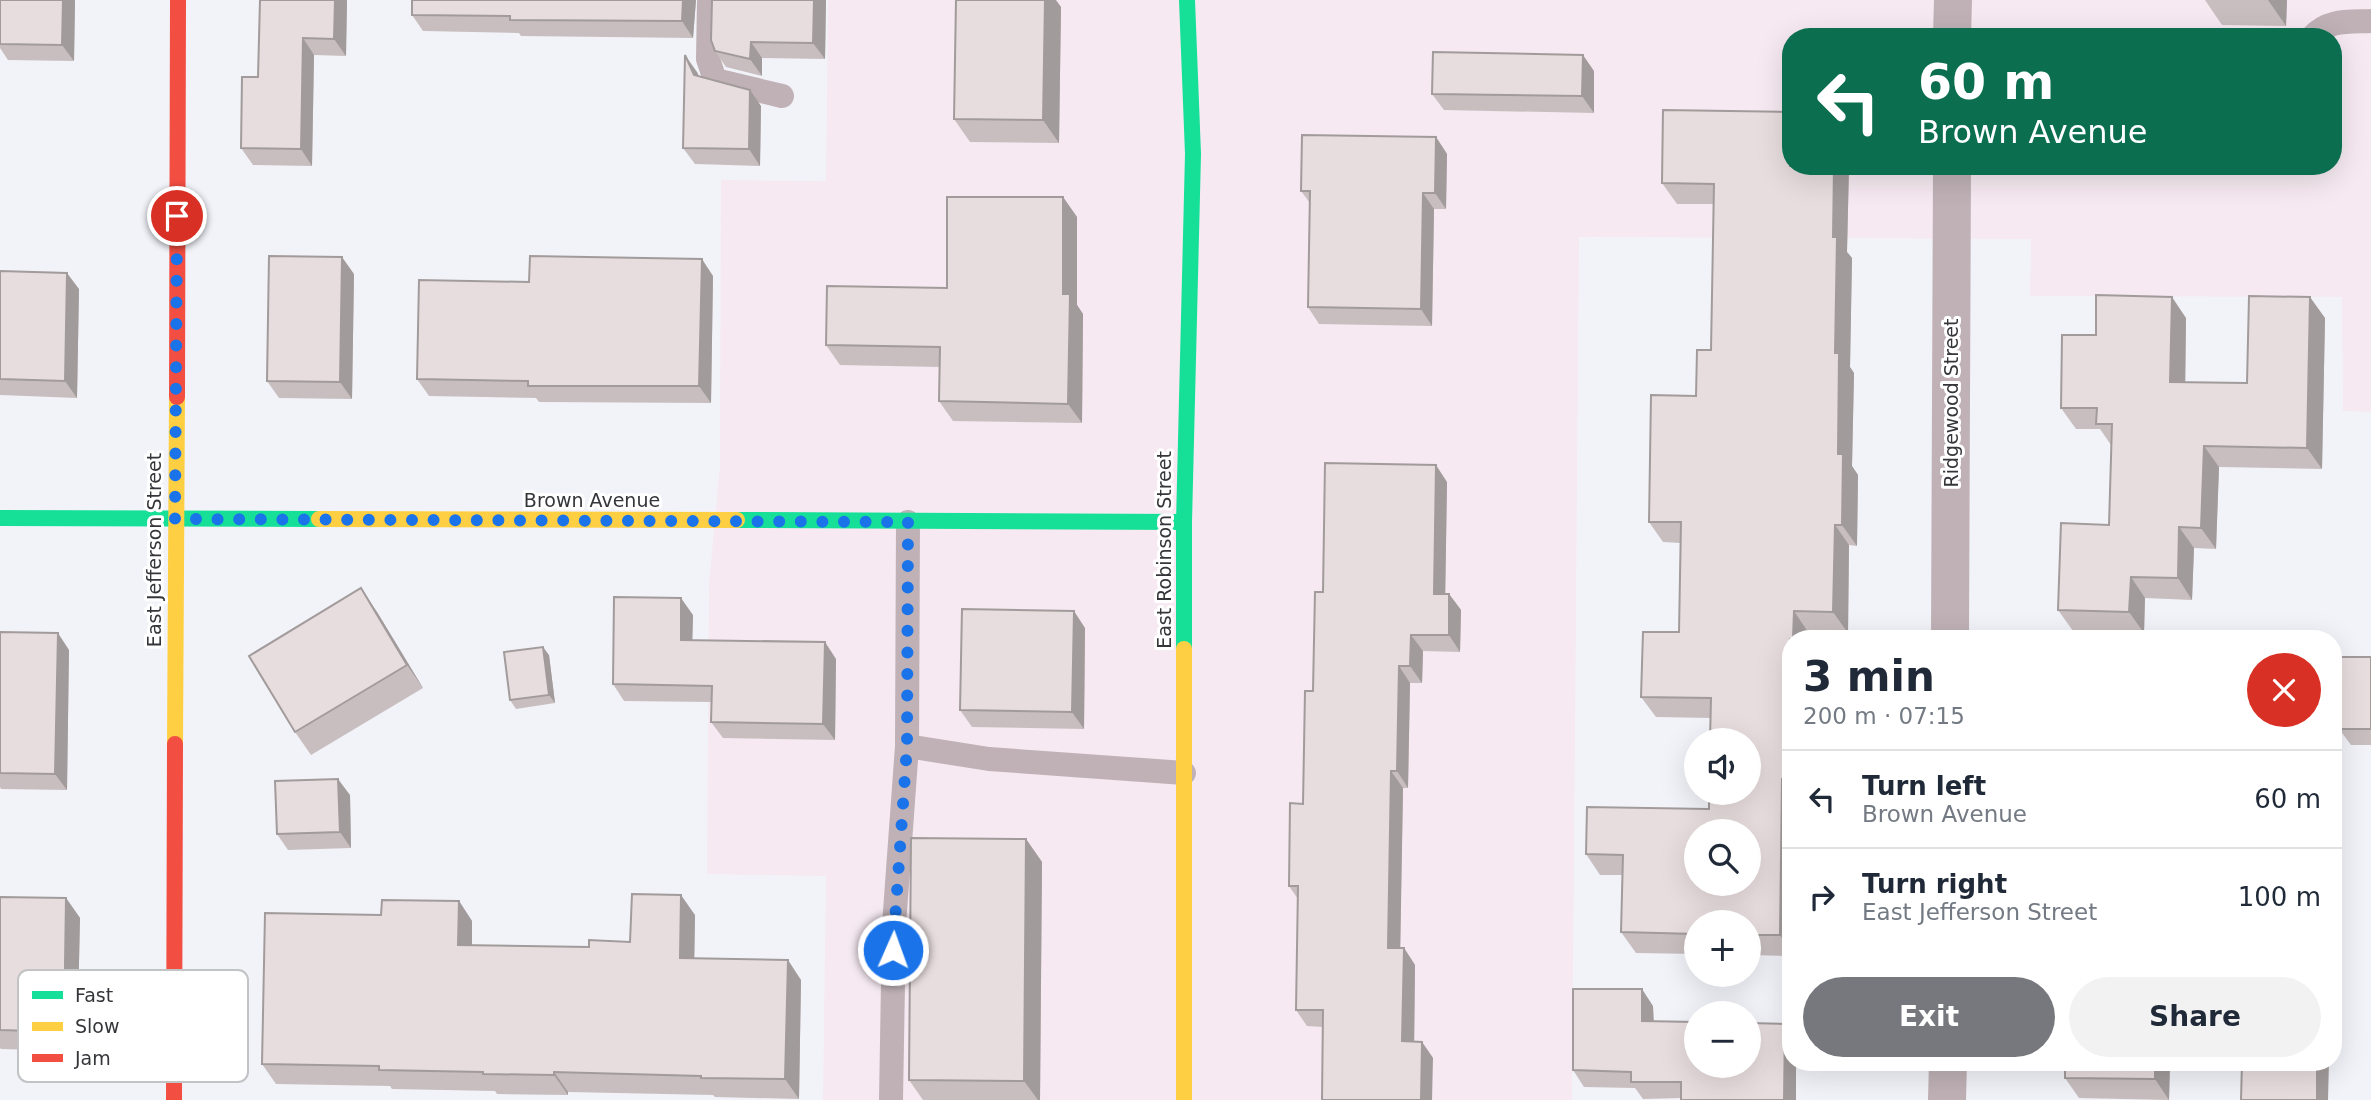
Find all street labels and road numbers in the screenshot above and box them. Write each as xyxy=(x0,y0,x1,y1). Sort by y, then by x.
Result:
street label: Ridgewood Street xyxy=(1940,319,1962,487)
street label: East Robinson Street xyxy=(1153,451,1175,649)
street label: East Jefferson Street xyxy=(143,453,165,647)
street label: Brown Avenue xyxy=(524,489,660,511)

